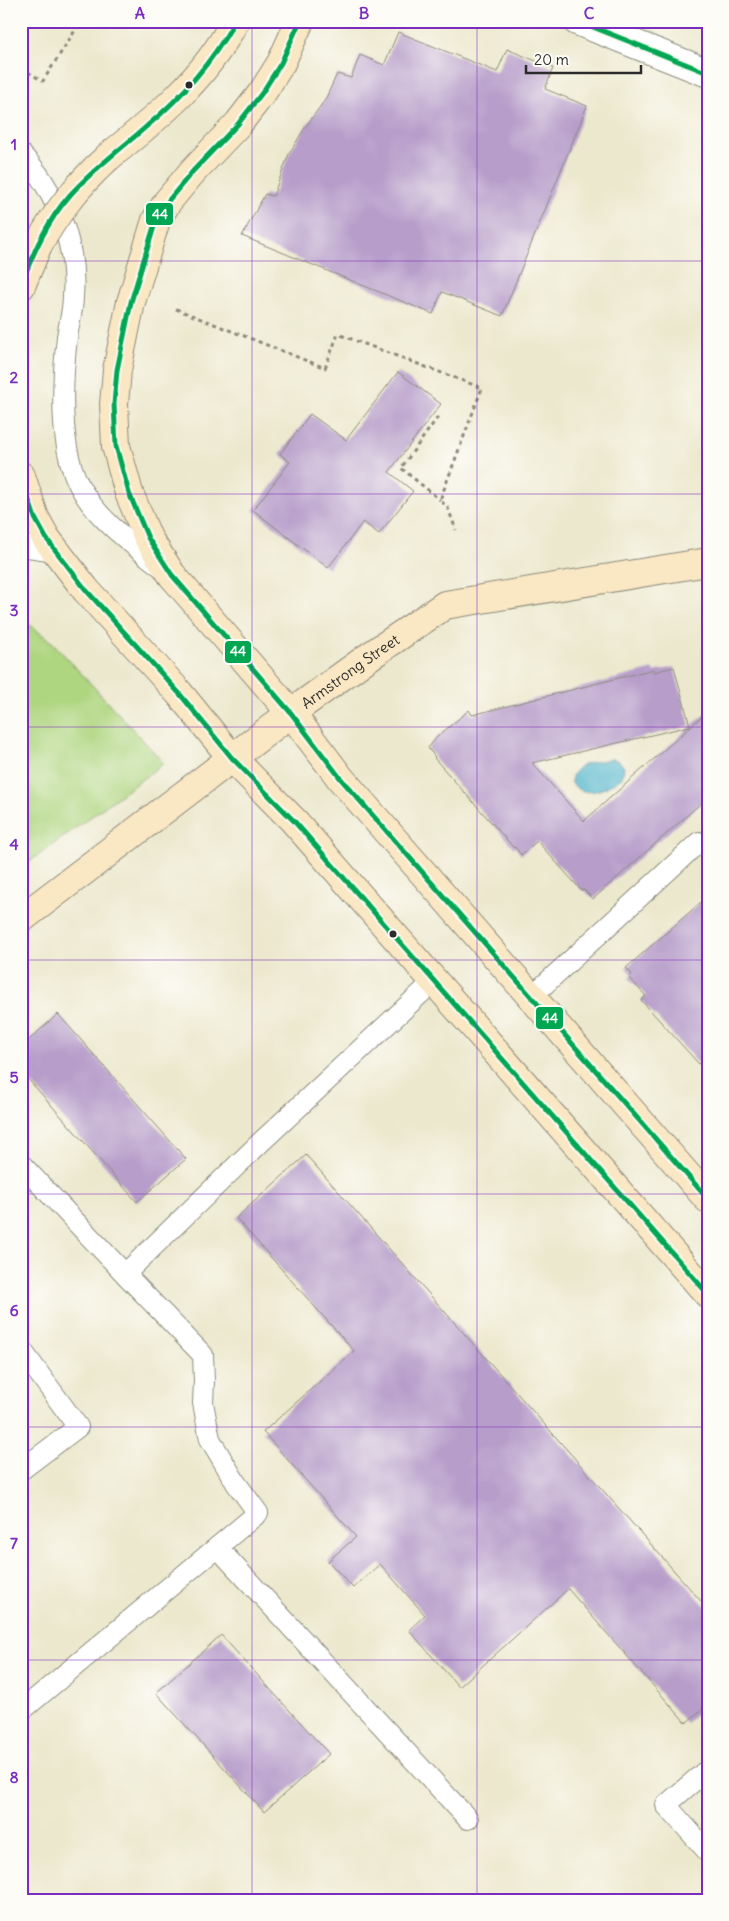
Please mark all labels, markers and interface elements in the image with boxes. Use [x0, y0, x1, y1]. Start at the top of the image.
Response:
text: A [135, 3, 145, 23]
text: B [359, 3, 370, 23]
text: C [584, 3, 595, 23]
scale bar [526, 42, 642, 74]
text: 20 m [534, 50, 569, 69]
unlabelled marker [184, 80, 194, 90]
text: 1 [11, 134, 17, 154]
line badge: 44 [145, 202, 174, 226]
text: 44 [152, 205, 168, 223]
text: 2 [10, 367, 19, 387]
text: 3 [9, 600, 19, 620]
street label: Armstrong Street [297, 630, 403, 712]
line badge: 44 [224, 640, 252, 664]
text: 44 [230, 642, 246, 660]
text: 4 [9, 834, 19, 854]
unlabelled marker [388, 929, 398, 939]
line badge: 44 [535, 1006, 564, 1030]
text: 44 [542, 1009, 558, 1027]
text: 5 [9, 1067, 19, 1087]
text: 6 [9, 1300, 19, 1320]
text: 7 [10, 1533, 18, 1553]
text: 8 [9, 1767, 19, 1787]

